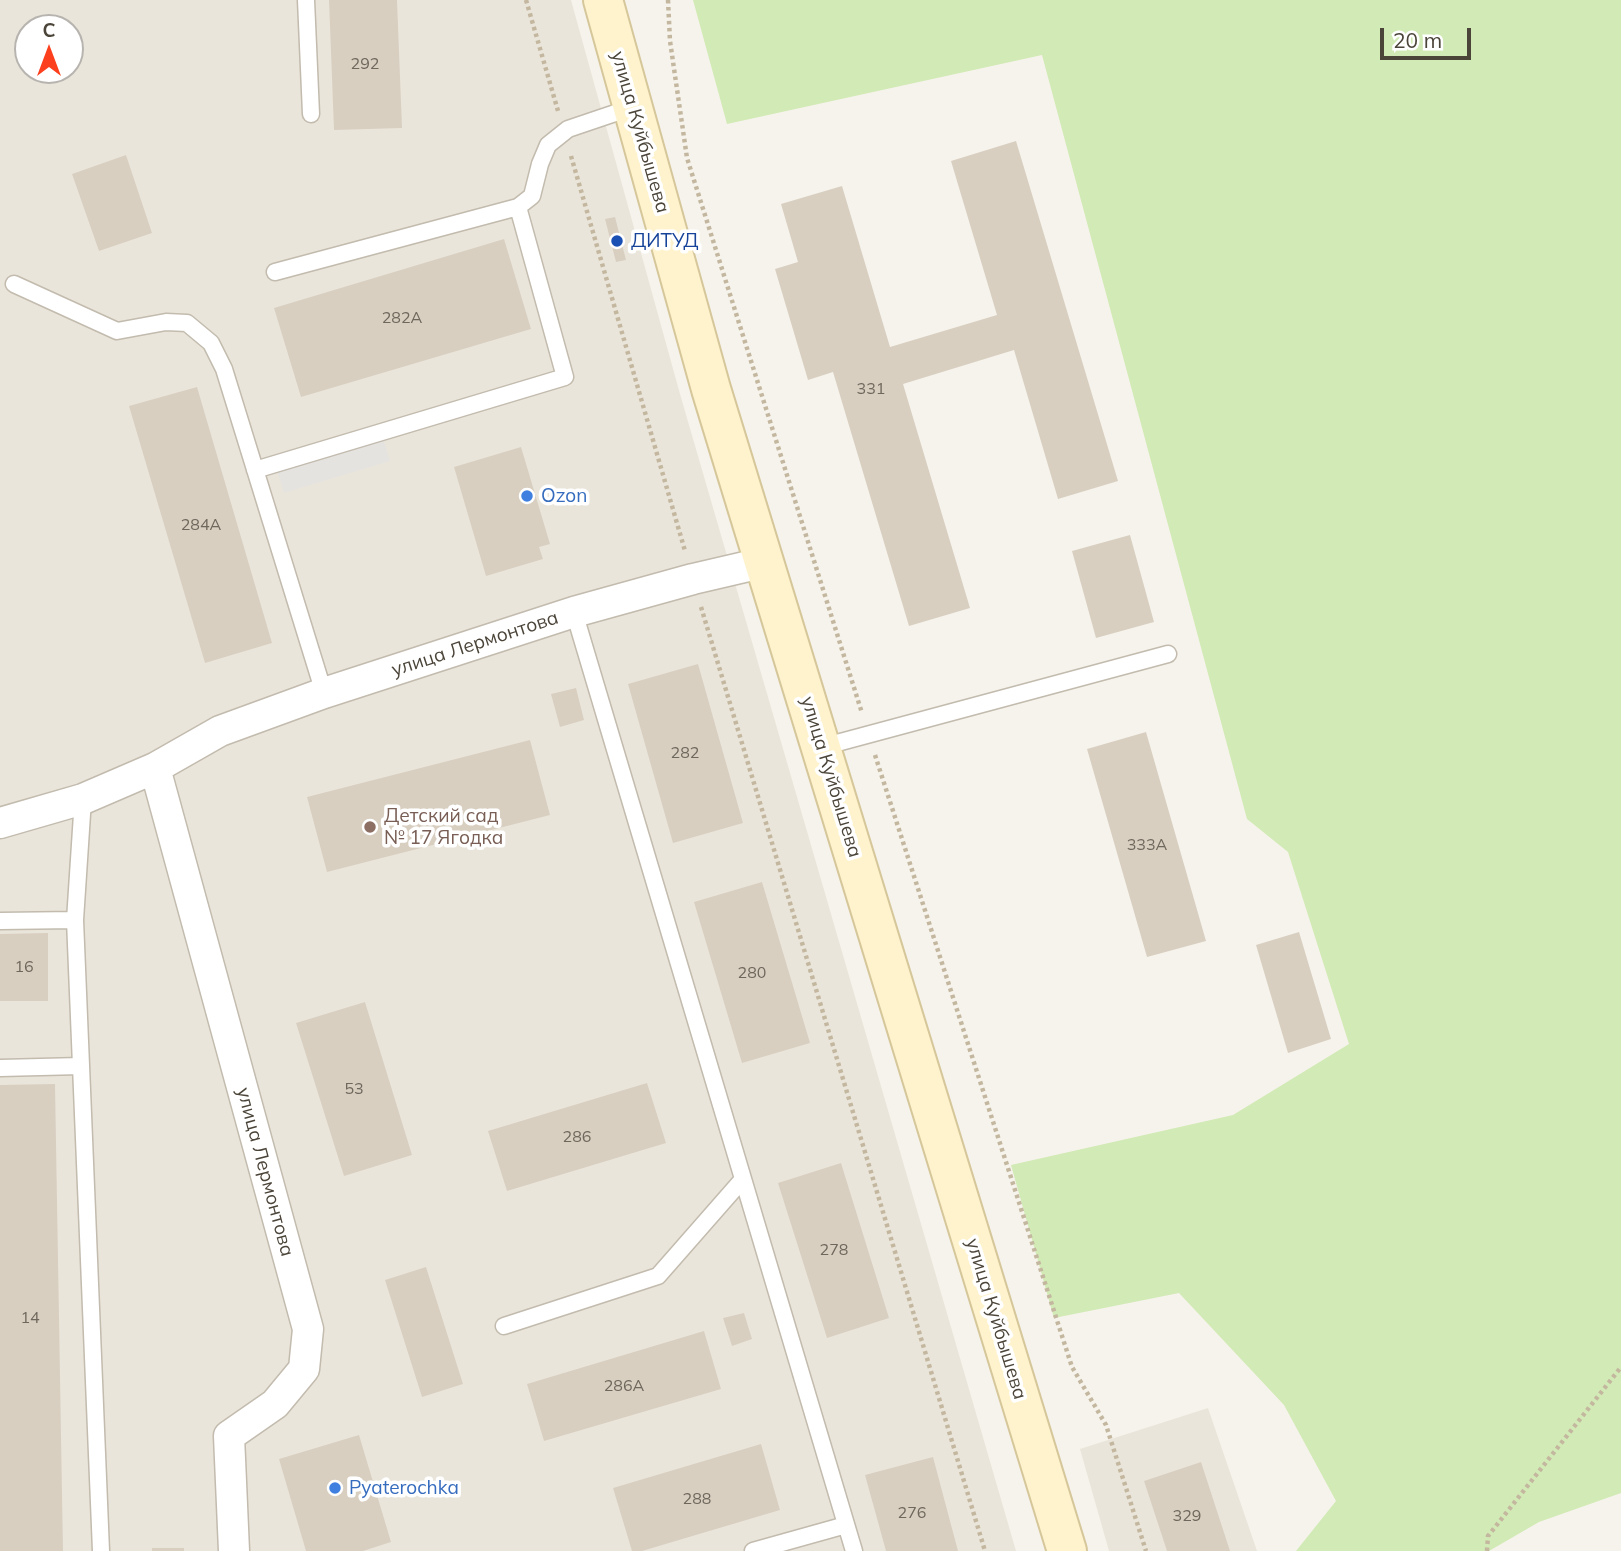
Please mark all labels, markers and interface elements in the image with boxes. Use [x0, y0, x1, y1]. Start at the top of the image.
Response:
north arrow [14, 14, 84, 84]
scale bar [1383, 14, 1474, 58]
text: С [42, 18, 56, 42]
text: 20 m [1393, 27, 1442, 53]
street label: улица Куйбышева [606, 48, 674, 216]
house number: 292 [351, 54, 379, 74]
place label: ДИТУД [631, 230, 699, 252]
marker: ДИТУД [609, 233, 625, 249]
house number: 282А [382, 308, 422, 328]
house number: 331 [857, 379, 885, 399]
place label: Ozon [541, 485, 587, 507]
marker: Ozon [519, 488, 535, 504]
house number: 284А [181, 515, 221, 535]
street label: улица Лермонтова [389, 606, 561, 682]
street label: улица Куйбышева [796, 694, 866, 860]
house number: 282 [671, 743, 699, 763]
place label: Детский сад № 17 Ягодка [384, 805, 503, 849]
marker: Детский сад № 17 Ягодка [362, 819, 378, 835]
house number: 333А [1127, 835, 1167, 855]
house number: 16 [14, 957, 34, 977]
house number: 280 [738, 963, 766, 983]
house number: 53 [344, 1079, 364, 1099]
street label: улица Лермонтова [231, 1085, 299, 1259]
house number: 286 [563, 1127, 591, 1147]
street label: улица Куйбышева [961, 1236, 1031, 1402]
house number: 278 [820, 1240, 848, 1260]
house number: 14 [20, 1308, 40, 1328]
house number: 286А [604, 1376, 644, 1396]
place label: Pyaterochka [349, 1477, 459, 1499]
marker: Pyaterochka [327, 1480, 343, 1496]
house number: 288 [683, 1489, 711, 1509]
house number: 276 [898, 1503, 926, 1523]
house number: 329 [1173, 1506, 1201, 1526]

